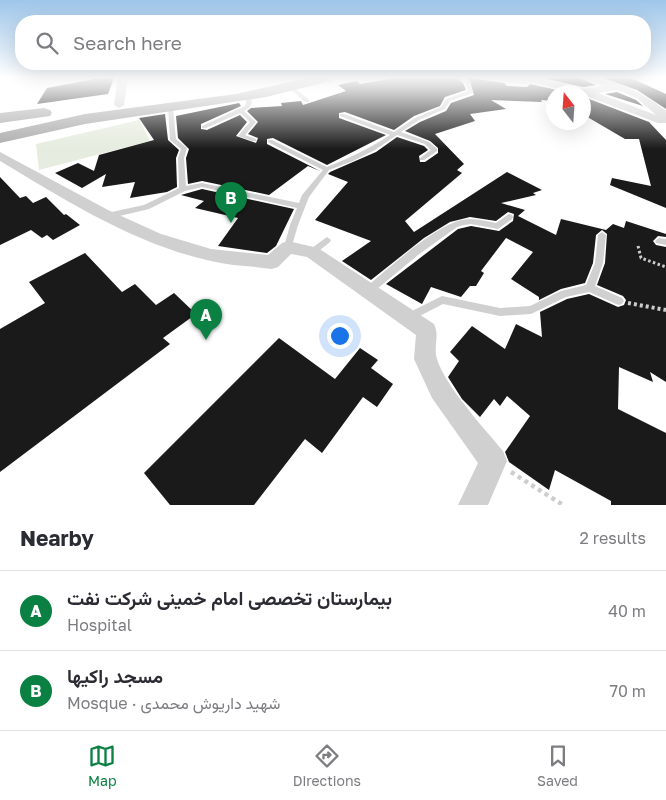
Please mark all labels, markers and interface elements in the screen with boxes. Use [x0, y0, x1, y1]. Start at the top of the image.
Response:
search box [15, 15, 651, 70]
icon: search [33, 29, 61, 57]
text: Search here [73, 31, 182, 54]
north arrow [546, 85, 591, 130]
pin: B [215, 182, 247, 223]
pin: A [190, 299, 222, 340]
your location [327, 323, 353, 349]
text: Nearby [20, 525, 94, 551]
text: 2 results [580, 528, 646, 548]
text: بیمارستان تخصصی امام خمینی شرکت نفت [67, 586, 392, 609]
text: A [30, 601, 42, 621]
text: 40 m [608, 601, 646, 621]
text: Hospital [67, 615, 132, 635]
text: مسجد راکیها [67, 664, 163, 687]
text: B [30, 681, 42, 701]
text: 70 m [609, 681, 646, 701]
text: Mosque · شهید داریوش محمدی [67, 693, 280, 713]
tab: Map [88, 742, 117, 789]
tab: Directions [293, 742, 361, 789]
tab: Saved [537, 742, 578, 789]

